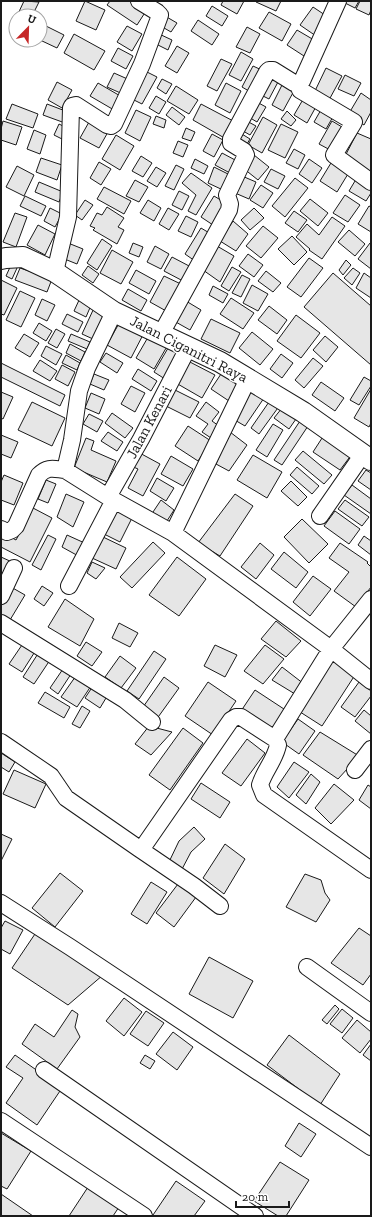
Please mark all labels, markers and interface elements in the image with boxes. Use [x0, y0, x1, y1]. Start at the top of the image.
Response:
north arrow [8, 8, 48, 48]
text: U [26, 12, 38, 27]
street label: Jalan Ciganitri Raya [127, 312, 251, 386]
street label: Jalan Kenari [122, 383, 176, 461]
scale bar [236, 1183, 289, 1209]
text: 20 m [242, 1190, 269, 1204]

